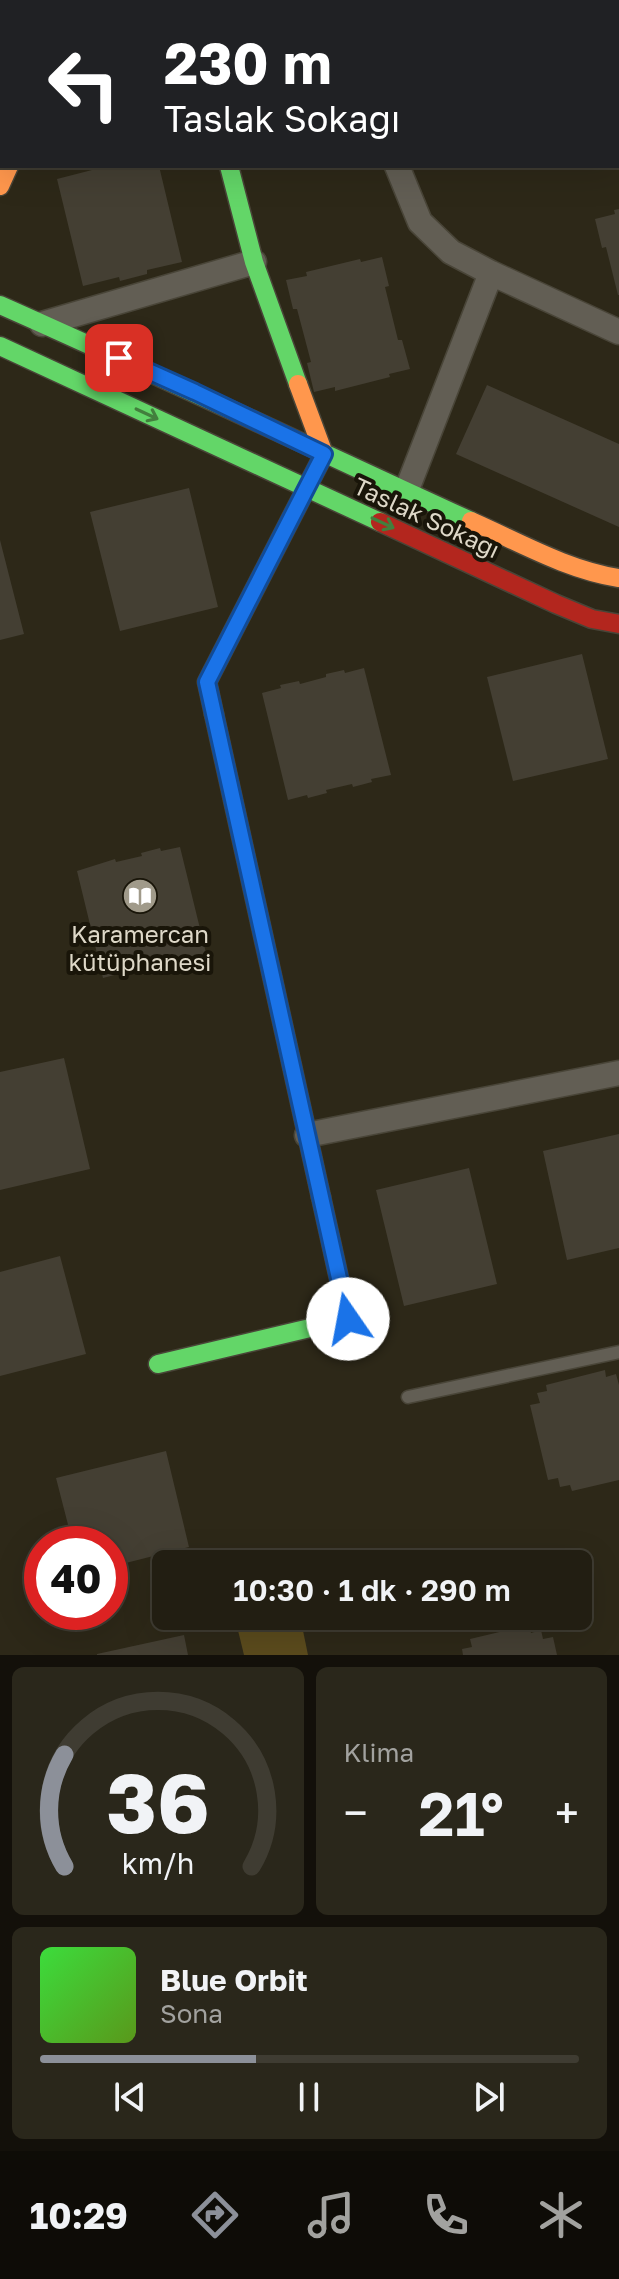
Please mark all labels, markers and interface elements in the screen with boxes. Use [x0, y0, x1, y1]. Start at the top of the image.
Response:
text: 230 m [164, 29, 332, 96]
icon: left [32, 32, 136, 136]
text: Taslak Sokağı [164, 97, 400, 140]
pin [85, 324, 153, 392]
icon: arrive [97, 336, 141, 380]
one-way arrow [135, 407, 159, 422]
street label: Taslak Sokağı [349, 471, 505, 563]
one-way arrow [371, 516, 395, 531]
library icon: Karamercan kütüphanesi [121, 877, 159, 915]
place label: Karamercan kütüphanesi [68, 919, 212, 976]
position arrow [306, 1277, 390, 1361]
speed limit sign: 40 [24, 1526, 128, 1630]
text: 10:30 · 1 dk · 290 m [233, 1572, 511, 1608]
text: Klima [344, 1737, 414, 1768]
text: 36 [106, 1751, 210, 1851]
text: 21° [419, 1777, 504, 1849]
text: − [344, 1786, 368, 1839]
text: + [555, 1786, 579, 1839]
text: km/h [121, 1846, 194, 1880]
text: Blue Orbit [160, 1962, 308, 1998]
text: Sona [160, 1998, 223, 2029]
icon: previous [108, 2075, 152, 2119]
icon: pause [287, 2075, 331, 2119]
icon: next [467, 2075, 511, 2119]
icon: directions [187, 2187, 243, 2243]
icon: music [303, 2187, 359, 2243]
icon: phone [418, 2187, 474, 2243]
icon: climate [533, 2187, 589, 2243]
text: 10:29 [30, 2194, 128, 2237]

